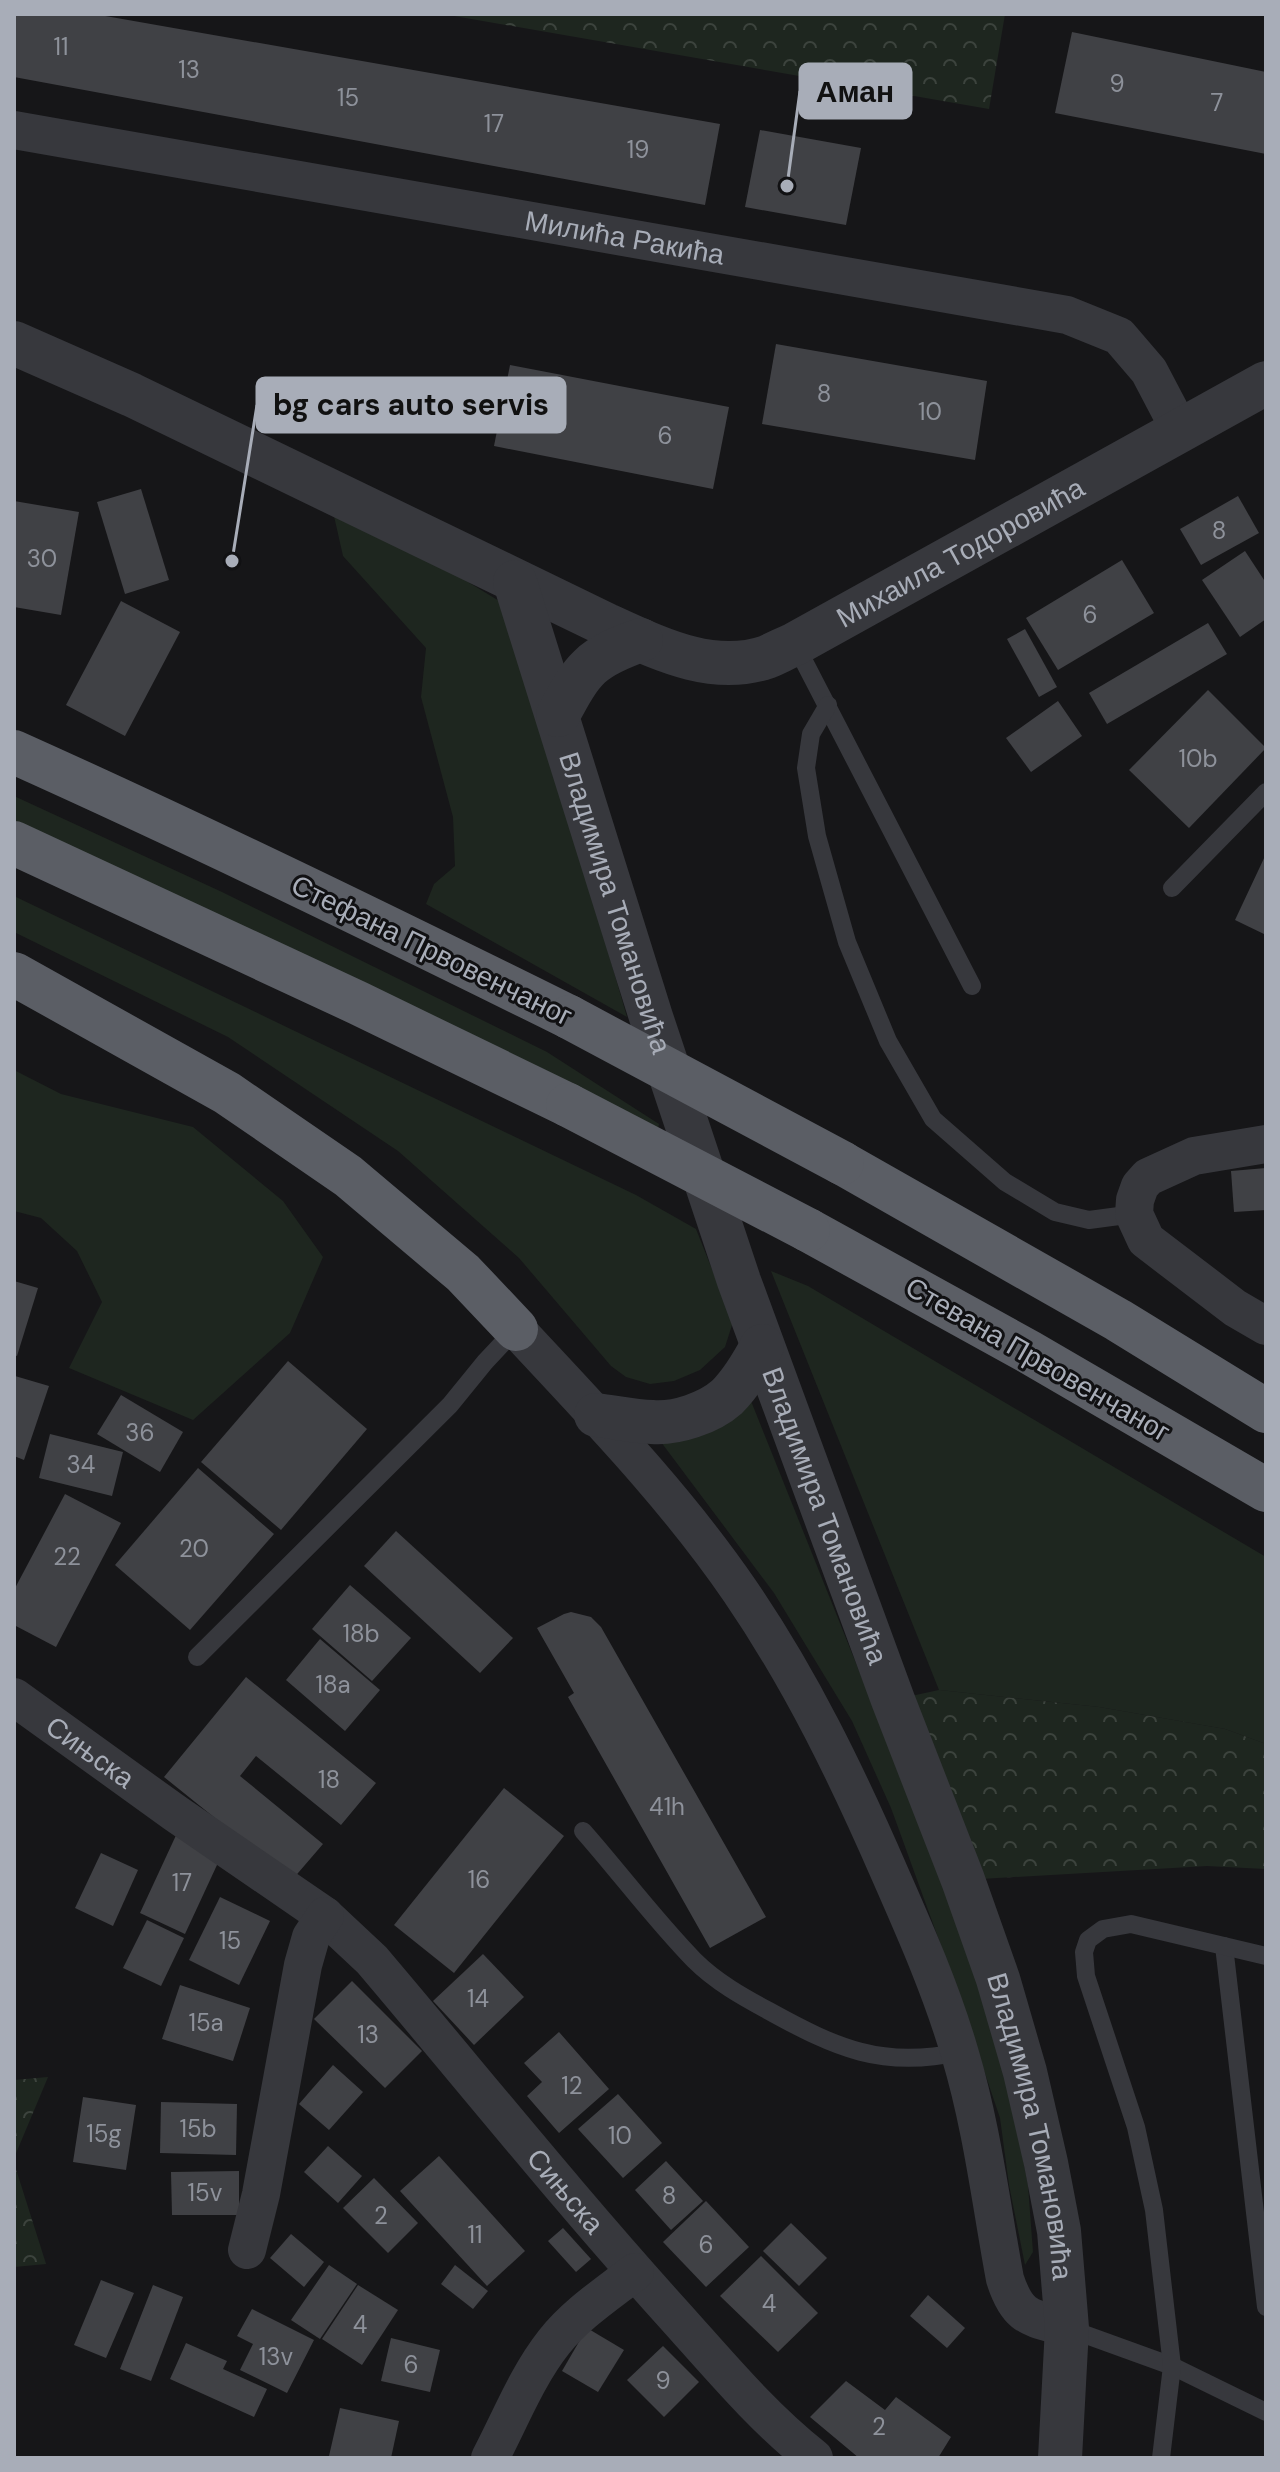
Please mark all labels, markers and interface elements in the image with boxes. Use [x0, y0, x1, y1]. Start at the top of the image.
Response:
house number: 11 [54, 31, 68, 62]
house number: 13 [178, 54, 200, 85]
callout: Аман [800, 64, 911, 118]
house number: 9 [1109, 68, 1125, 99]
text: Аман [816, 72, 894, 111]
house number: 15 [337, 82, 359, 113]
house number: 7 [1211, 87, 1223, 118]
house number: 17 [484, 108, 504, 139]
house number: 19 [627, 134, 649, 165]
street label: Милића Ракића [522, 202, 728, 274]
callout: bg cars auto servis [257, 378, 565, 432]
house number: 8 [817, 378, 831, 409]
text: bg cars auto servis [273, 385, 549, 424]
house number: 10 [918, 396, 942, 427]
house number: 6 [657, 420, 673, 451]
street label: Михаила Тодоровића [830, 469, 1091, 636]
house number: 8 [1212, 515, 1226, 546]
house number: 30 [27, 543, 57, 574]
house number: 6 [1082, 599, 1098, 630]
house number: 10b [1179, 743, 1217, 774]
street label: Владимира Томановића [550, 747, 680, 1059]
street label: Стефана Првовенчаног [285, 866, 578, 1035]
street label: Стевана Првовенчаног [899, 1268, 1177, 1450]
street label: Владимира Томановића [753, 1362, 896, 1670]
house number: 36 [125, 1417, 155, 1448]
house number: 34 [67, 1449, 95, 1480]
house number: 20 [179, 1533, 209, 1564]
house number: 22 [53, 1541, 81, 1572]
house number: 18b [342, 1618, 380, 1649]
house number: 18a [315, 1669, 351, 1700]
street label: Сињска [38, 1708, 142, 1797]
house number: 18 [318, 1764, 340, 1795]
house number: 41h [649, 1791, 685, 1822]
house number: 16 [468, 1864, 490, 1895]
house number: 17 [172, 1867, 192, 1898]
house number: 15 [219, 1925, 241, 1956]
street label: Владимира Томановића [978, 1969, 1081, 2282]
house number: 14 [467, 1983, 489, 2014]
house number: 15a [188, 2007, 224, 2038]
house number: 13 [357, 2019, 379, 2050]
house number: 12 [561, 2070, 583, 2101]
house number: 15b [179, 2113, 217, 2144]
house number: 15g [86, 2118, 122, 2149]
house number: 10 [608, 2120, 632, 2151]
street label: Сињска [518, 2141, 612, 2242]
house number: 15v [188, 2177, 223, 2208]
house number: 8 [662, 2180, 676, 2211]
house number: 2 [374, 2200, 388, 2231]
house number: 11 [468, 2219, 482, 2250]
house number: 6 [698, 2229, 714, 2260]
house number: 4 [762, 2288, 776, 2319]
house number: 4 [353, 2309, 367, 2340]
house number: 13v [259, 2341, 294, 2372]
house number: 6 [403, 2349, 419, 2380]
house number: 9 [655, 2365, 671, 2396]
house number: 2 [872, 2411, 886, 2442]

